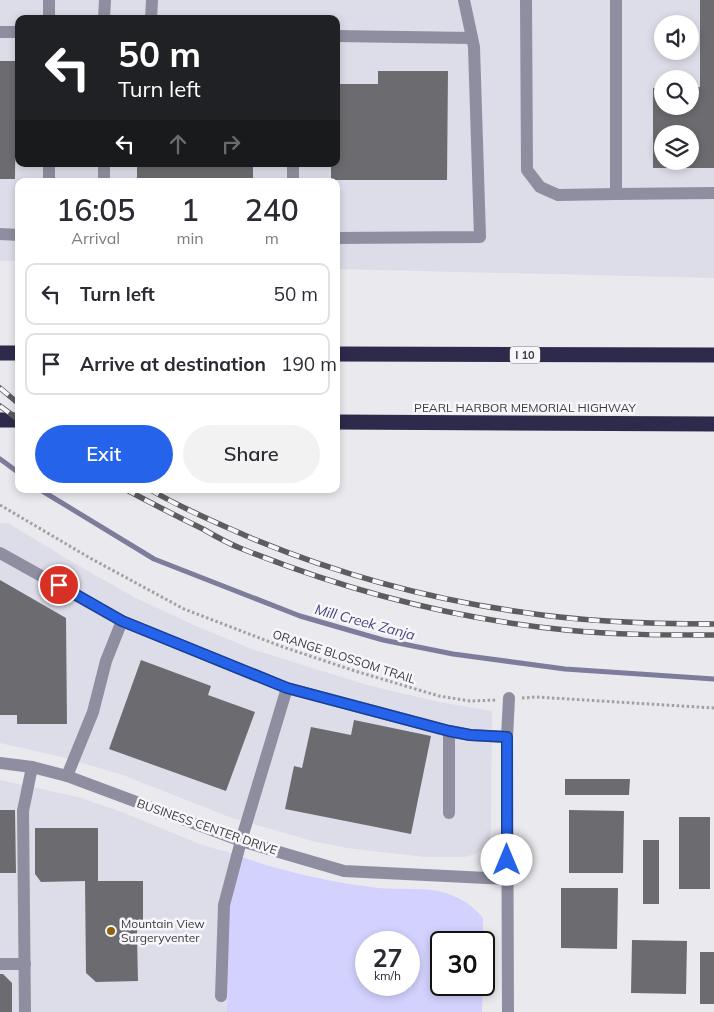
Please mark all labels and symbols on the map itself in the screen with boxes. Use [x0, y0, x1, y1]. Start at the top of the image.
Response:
road number: I 10 [510, 346, 540, 364]
street label: PEARL HARBOR MEMORIAL HIGHWAY [414, 400, 637, 415]
pin [38, 564, 80, 606]
water label: Mill Creek Zanja [313, 600, 417, 644]
street label: ORANGE BLOSSOM TRAIL [271, 626, 418, 687]
street label: BUSINESS CENTER DRIVE [135, 795, 279, 858]
position arrow [480, 833, 532, 885]
place label: Mountain View Surgeryventer [121, 916, 205, 945]
marker: Mountain View Surgeryventer [105, 925, 117, 937]
speed limit sign: 30 [430, 931, 495, 996]

